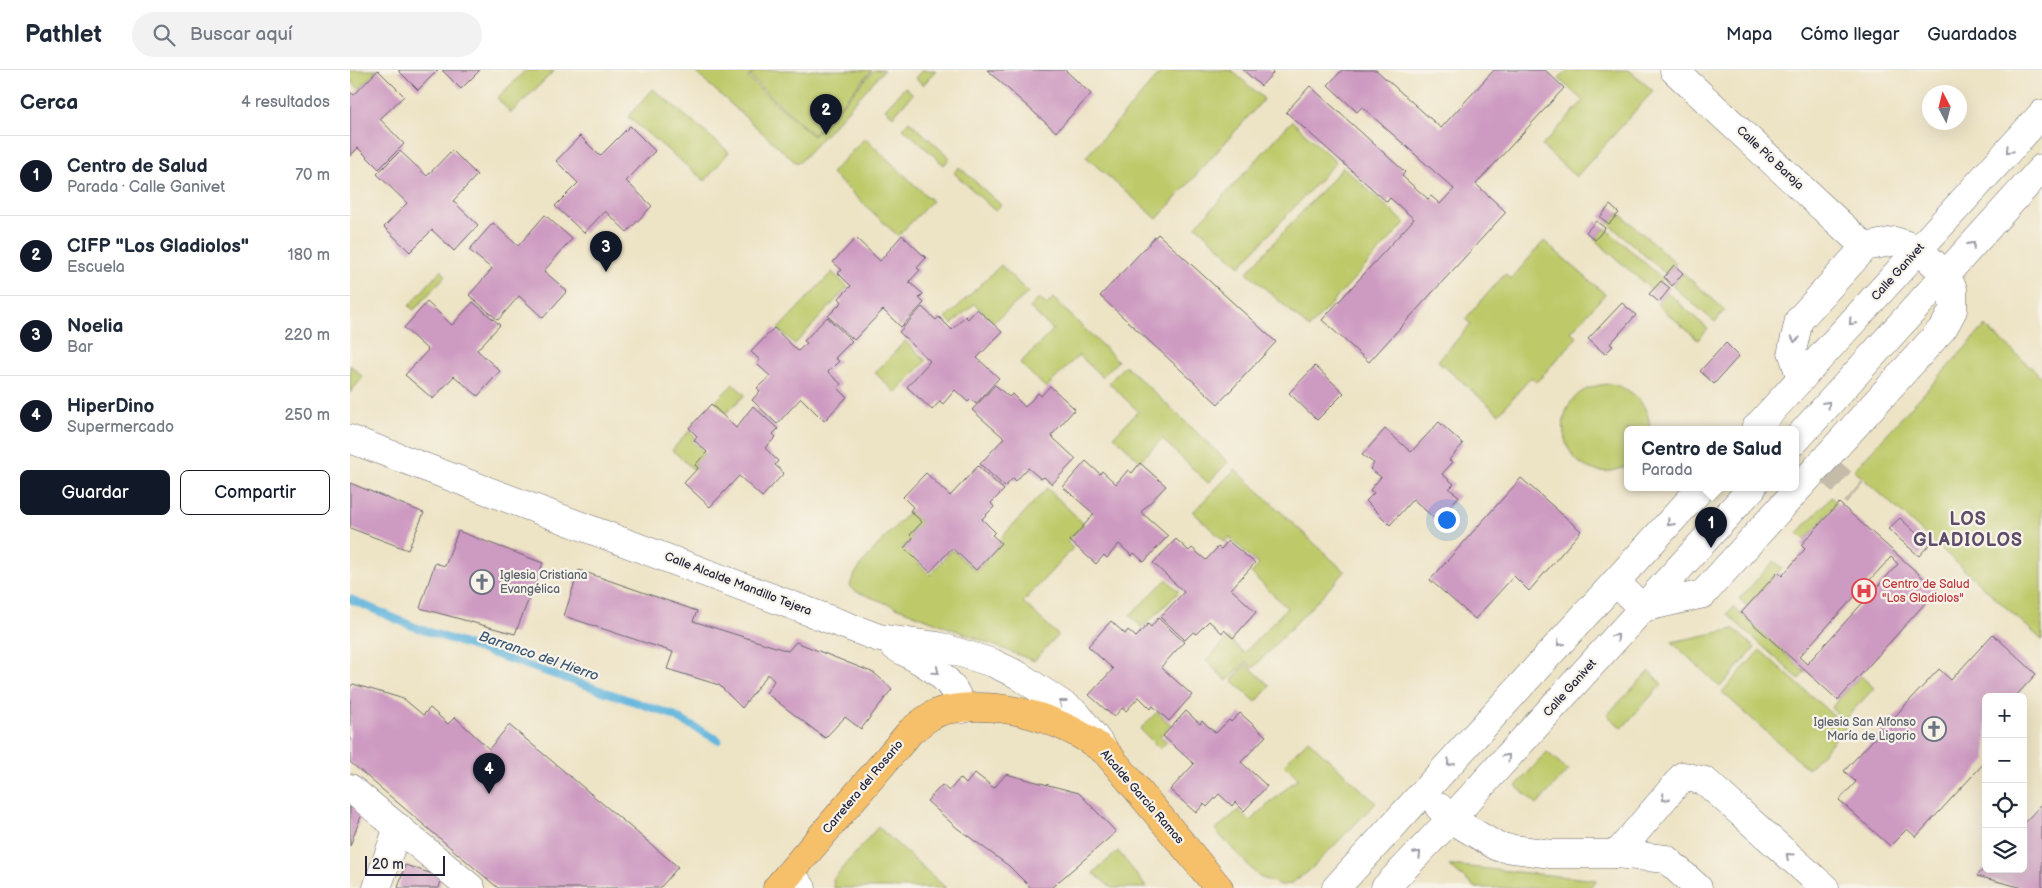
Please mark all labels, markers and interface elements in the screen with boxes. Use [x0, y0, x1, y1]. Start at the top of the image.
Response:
search box [132, 12, 482, 57]
text: Pathlet [25, 20, 102, 49]
icon: search [150, 21, 178, 49]
text: Buscar aquí [190, 23, 292, 46]
text: Mapa [1726, 24, 1772, 45]
text: Cómo llegar [1800, 24, 1899, 45]
text: Guardados [1927, 24, 2017, 45]
north arrow [1922, 85, 1967, 130]
text: Cerca [20, 90, 78, 115]
text: 4 resultados [241, 93, 330, 112]
pin: 2 [810, 94, 842, 135]
street label: Calle Pío Baroja [1733, 123, 1807, 193]
one-way arrow [2006, 145, 2015, 154]
text: Centro de Salud [67, 155, 208, 178]
text: 1 [33, 166, 39, 185]
text: 70 m [295, 166, 330, 185]
text: Parada · Calle Ganivet [67, 178, 225, 197]
pin: 3 [590, 231, 622, 272]
text: CIFP "Los Gladiolos" [67, 235, 249, 258]
street label: Calle Ganivet [1868, 240, 1928, 304]
one-way arrow [1966, 242, 1975, 251]
text: 2 [31, 246, 41, 265]
text: 180 m [288, 246, 330, 265]
text: Escuela [67, 258, 125, 277]
text: Noelia [67, 315, 123, 338]
one-way arrow [1849, 317, 1858, 326]
text: 3 [31, 326, 41, 345]
text: 220 m [284, 326, 330, 345]
one-way arrow [1790, 335, 1800, 344]
text: Bar [67, 338, 93, 357]
text: HiperDino [67, 395, 154, 418]
one-way arrow [1822, 401, 1831, 410]
text: 4 [31, 406, 41, 425]
text: 250 m [284, 406, 330, 425]
text: Supermercado [67, 418, 174, 437]
popup [1624, 426, 1799, 491]
text: Centro de Salud [1641, 438, 1782, 461]
text: Parada [1641, 461, 1692, 480]
button: Guardar [20, 470, 170, 515]
button: Compartir [180, 470, 330, 515]
your location [1434, 507, 1460, 533]
pin: 1 [1695, 507, 1727, 548]
district label: LOS GLADIOLOS [1913, 509, 2023, 551]
one-way arrow [1666, 517, 1675, 526]
street label: Calle Alcalde Mandillo Tejera [662, 549, 814, 619]
place label: Iglesia Cristiana Evangélica [500, 568, 588, 597]
church icon: Iglesia Cristiana Evangélica [469, 569, 495, 595]
place label: Centro de Salud "Los Gladiolos" [1882, 577, 1970, 606]
hospital icon: Centro de Salud "Los Gladiolos" [1851, 578, 1877, 604]
water label: Barranco del Hierro [477, 628, 601, 684]
one-way arrow [1611, 633, 1620, 642]
one-way arrow [1557, 637, 1566, 646]
street label: Calle Ganivet [1540, 656, 1600, 720]
one-way arrow [931, 665, 940, 674]
map controls [1982, 693, 2027, 873]
button: + [1982, 693, 2027, 738]
one-way arrow [1058, 700, 1068, 709]
place label: Iglesia San Alfonso María de Ligorio [1813, 715, 1916, 744]
church icon: Iglesia San Alfonso María de Ligorio [1921, 716, 1947, 742]
street label: Carretera del Rosario [820, 737, 907, 837]
button: − [1982, 738, 2027, 783]
street label: Alcalde Garcia Ramos [1097, 747, 1187, 847]
pin: 4 [473, 753, 505, 794]
one-way arrow [1501, 754, 1510, 763]
one-way arrow [1447, 757, 1456, 766]
button: locate [1982, 783, 2027, 828]
one-way arrow [1662, 792, 1671, 801]
button: layers [1982, 828, 2027, 873]
one-way arrow [1412, 850, 1421, 859]
one-way arrow [1785, 852, 1794, 861]
scale bar [365, 853, 445, 876]
text: 20 m [372, 856, 404, 873]

